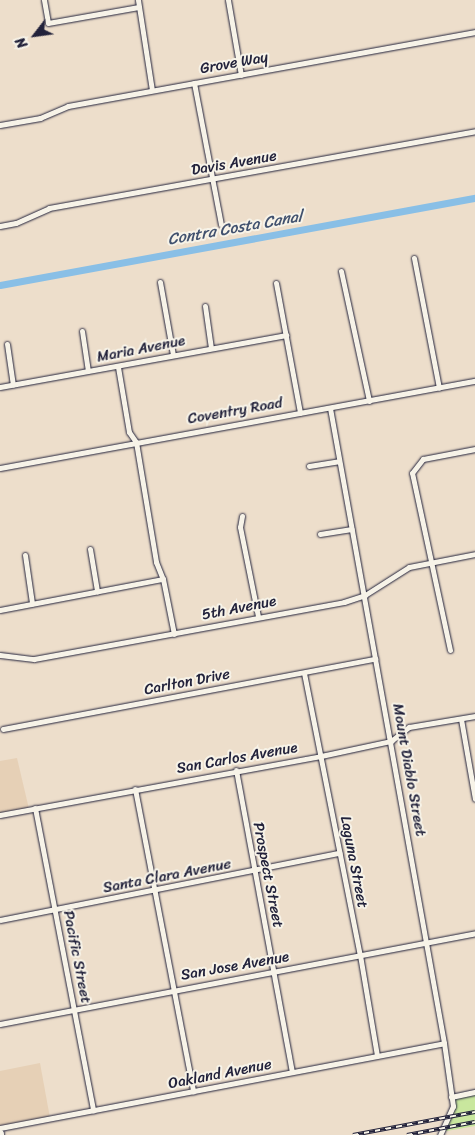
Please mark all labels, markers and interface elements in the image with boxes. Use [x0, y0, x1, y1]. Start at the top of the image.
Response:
north arrow [10, 10, 60, 60]
text: N [8, 32, 35, 53]
street label: Grove Way [199, 48, 269, 78]
street label: Davis Avenue [190, 147, 278, 179]
water label: Contra Costa Canal [166, 207, 304, 249]
street label: Maria Avenue [95, 332, 187, 366]
street label: Coventry Road [186, 394, 284, 428]
street label: 5th Avenue [200, 592, 278, 624]
street label: Carlton Drive [143, 665, 231, 699]
street label: Mount Diablo Street [388, 702, 430, 838]
street label: San Carlos Avenue [175, 739, 299, 777]
street label: Laguna Street [336, 815, 372, 909]
street label: Prospect Street [249, 821, 287, 929]
street label: Santa Clara Avenue [102, 855, 232, 897]
street label: Pacific Street [59, 909, 95, 1005]
street label: San Jose Avenue [179, 948, 291, 984]
street label: Oakland Avenue [167, 1055, 273, 1093]

